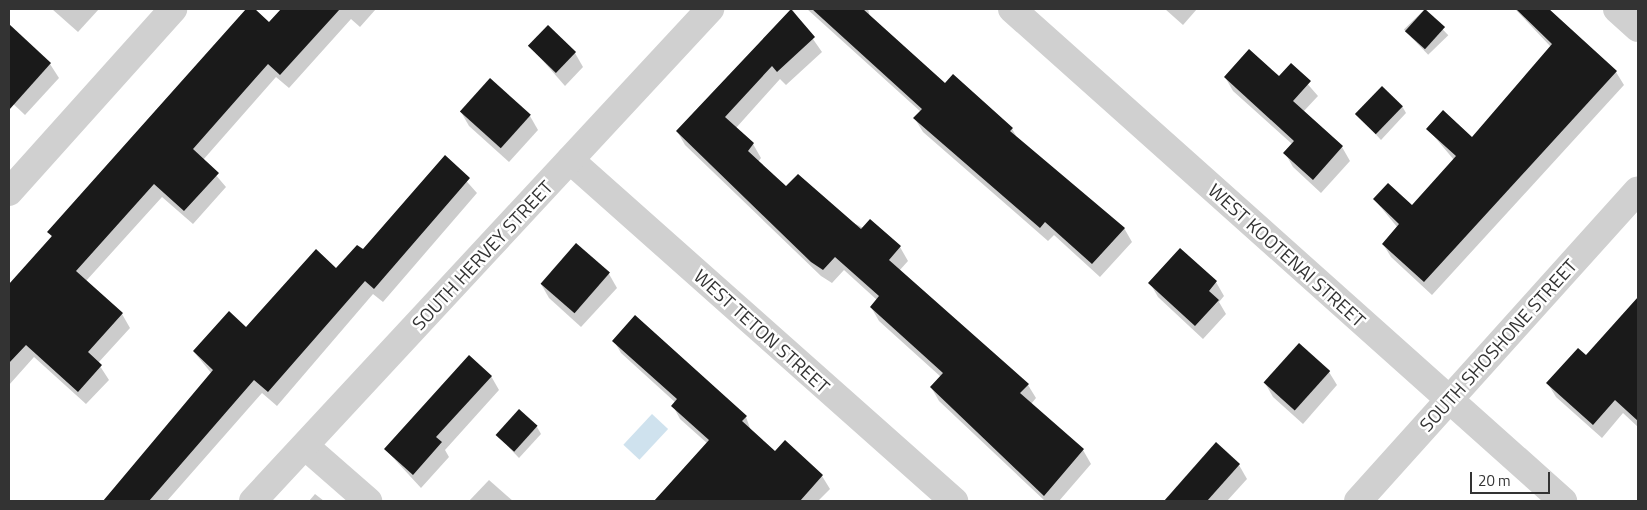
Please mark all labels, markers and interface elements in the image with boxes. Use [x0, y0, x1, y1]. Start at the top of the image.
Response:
street label: SOUTH HERVEY STREET [407, 176, 557, 334]
street label: WEST KOOTENAI STREET [1204, 178, 1370, 332]
street label: SOUTH SHOSHONE STREET [1415, 254, 1581, 436]
street label: WEST TETON STREET [690, 264, 834, 398]
scale bar [1472, 462, 1552, 494]
text: 20 m [1478, 469, 1511, 492]

